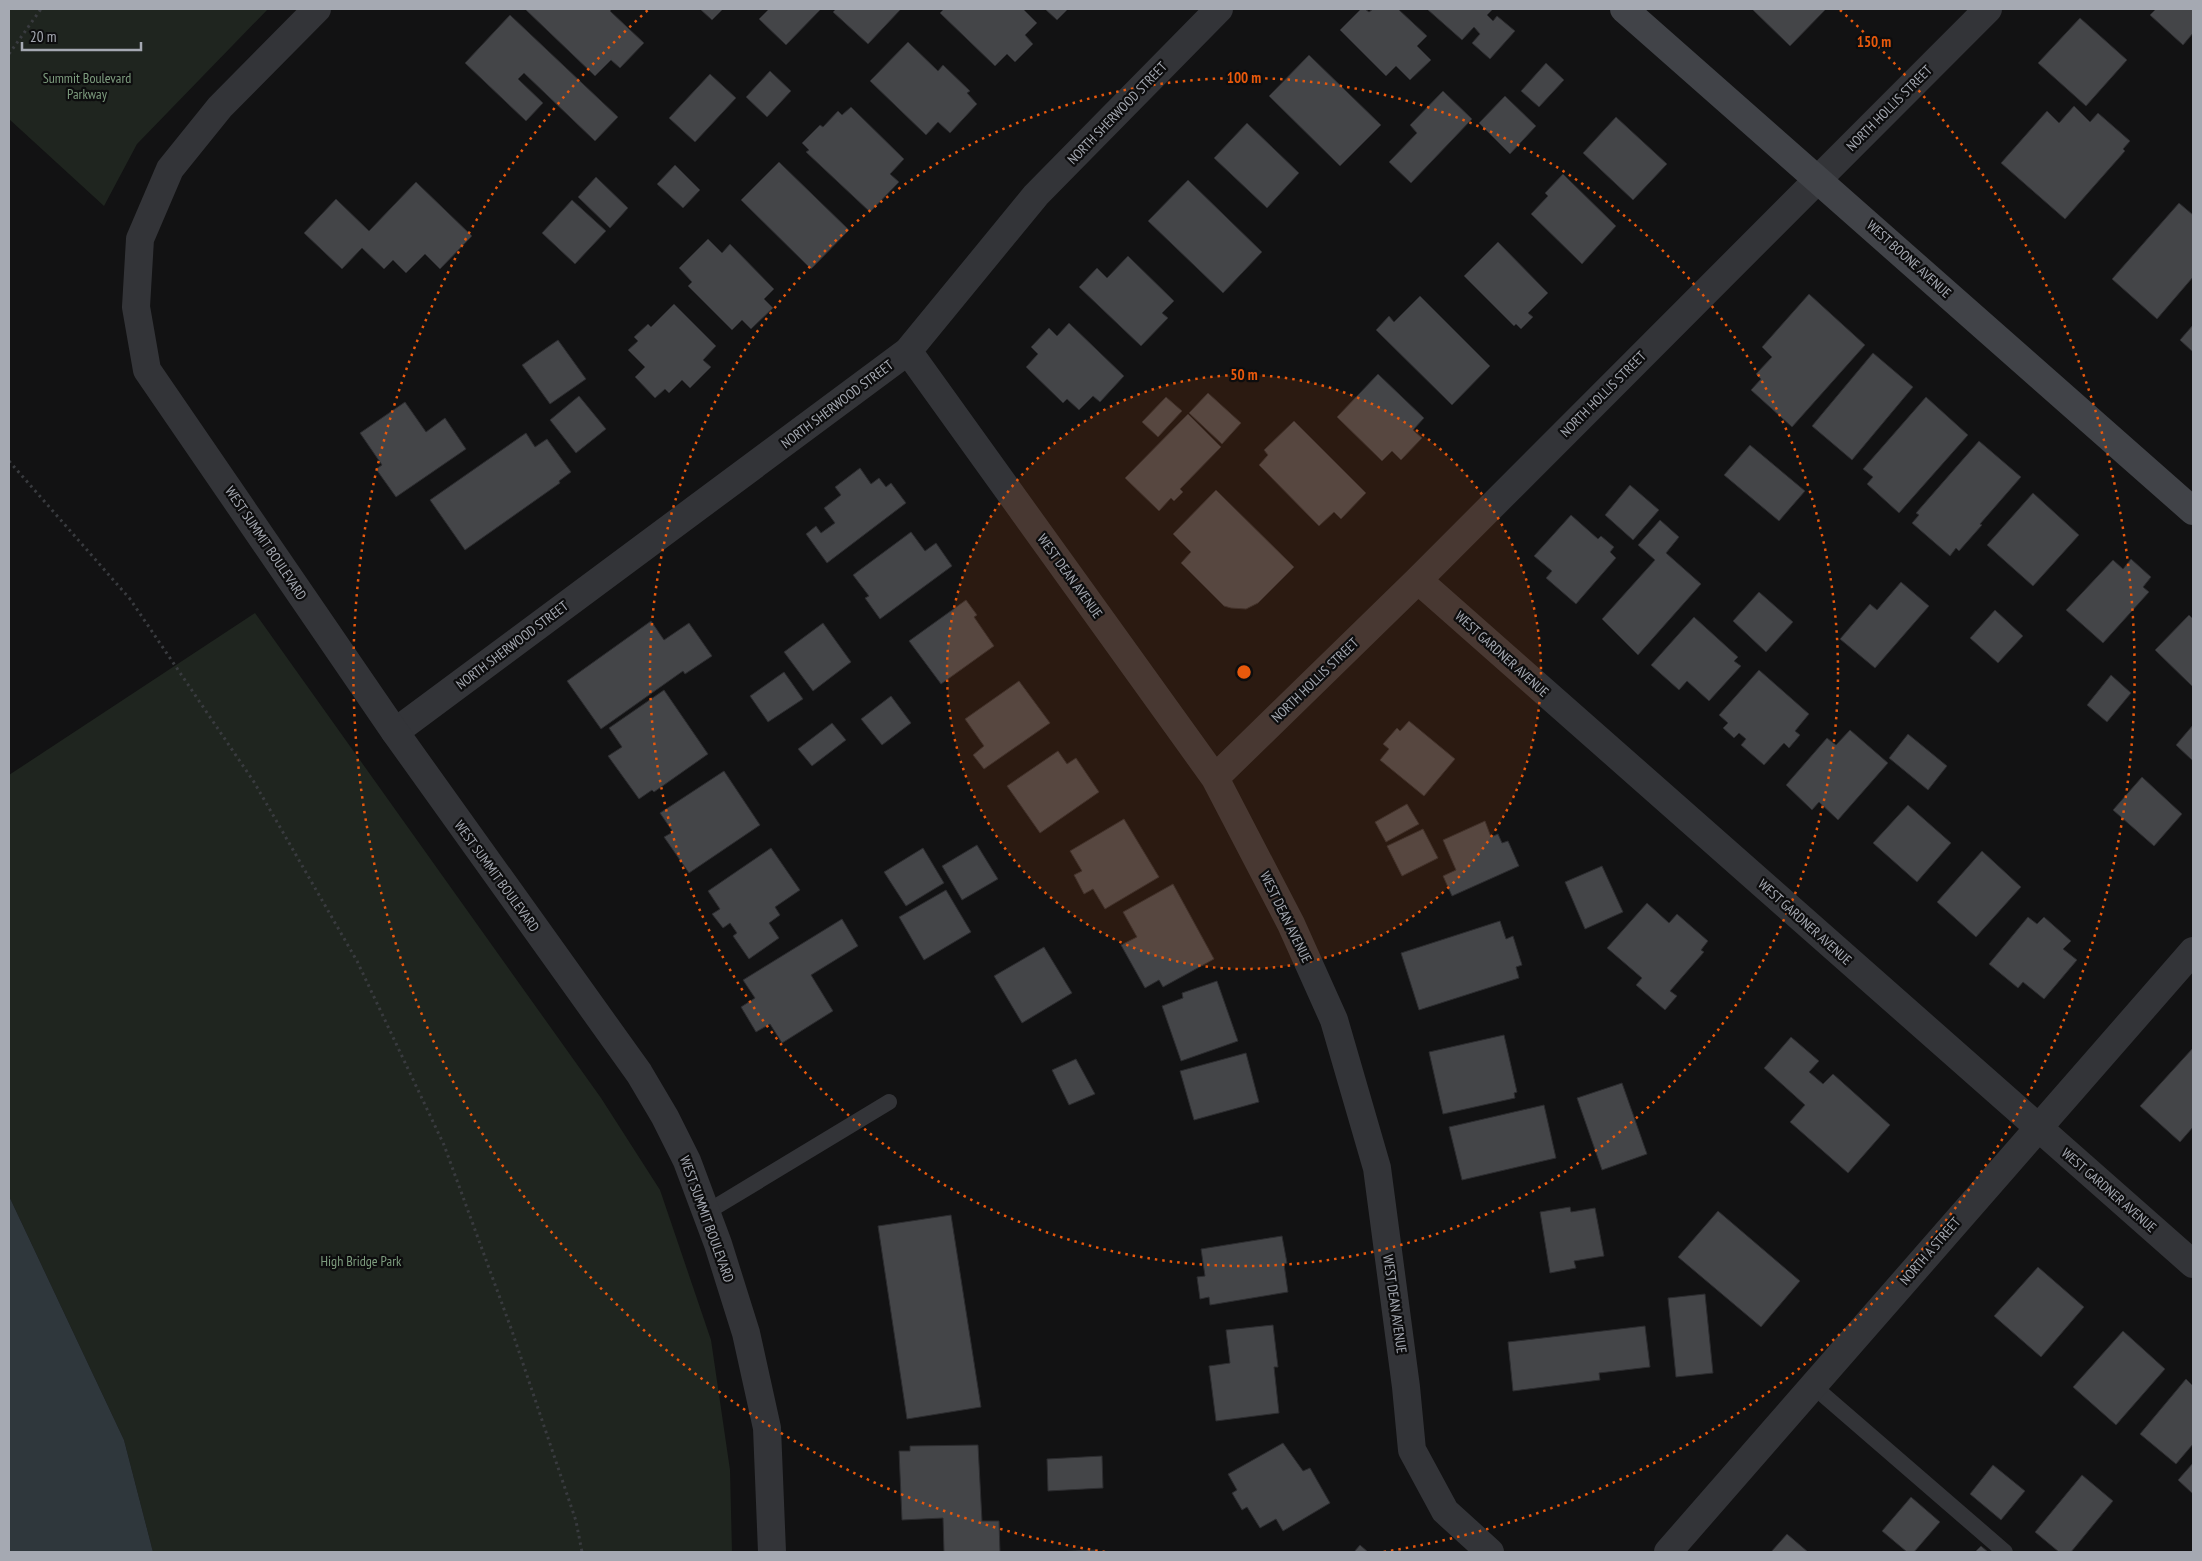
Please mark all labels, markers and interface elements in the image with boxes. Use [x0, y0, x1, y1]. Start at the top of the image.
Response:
scale bar [22, 20, 141, 52]
text: 20 m [30, 27, 56, 46]
text: 150 m [1857, 32, 1891, 51]
street label: NORTH SHERWOOD STREET [1063, 57, 1171, 168]
street label: NORTH HOLLIS STREET [1842, 61, 1936, 155]
text: 100 m [1227, 68, 1261, 87]
park label: Summit Boulevard Parkway [43, 69, 131, 103]
street label: WEST BOONE AVENUE [1863, 216, 1955, 302]
street label: NORTH HOLLIS STREET [1556, 347, 1650, 441]
street label: NORTH SHERWOOD STREET [777, 355, 897, 452]
text: 50 m [1230, 365, 1258, 384]
street label: WEST SUMMIT BOULEVARD [221, 483, 311, 603]
street label: WEST DEAN AVENUE [1033, 530, 1107, 622]
street label: NORTH SHERWOOD STREET [452, 596, 572, 693]
street label: WEST GARDNER AVENUE [1451, 607, 1553, 701]
street label: NORTH HOLLIS STREET [1268, 633, 1363, 726]
centre of rings [1235, 663, 1253, 681]
street label: WEST SUMMIT BOULEVARD [451, 817, 543, 935]
street label: WEST DEAN AVENUE [1256, 868, 1316, 966]
street label: WEST GARDNER AVENUE [1754, 875, 1856, 969]
street label: WEST GARDNER AVENUE [2058, 1144, 2160, 1236]
street label: WEST SUMMIT BOULEVARD [676, 1153, 738, 1285]
street label: NORTH A STREET [1896, 1213, 1965, 1289]
park label: High Bridge Park [321, 1252, 402, 1270]
street label: WEST DEAN AVENUE [1379, 1253, 1411, 1355]

